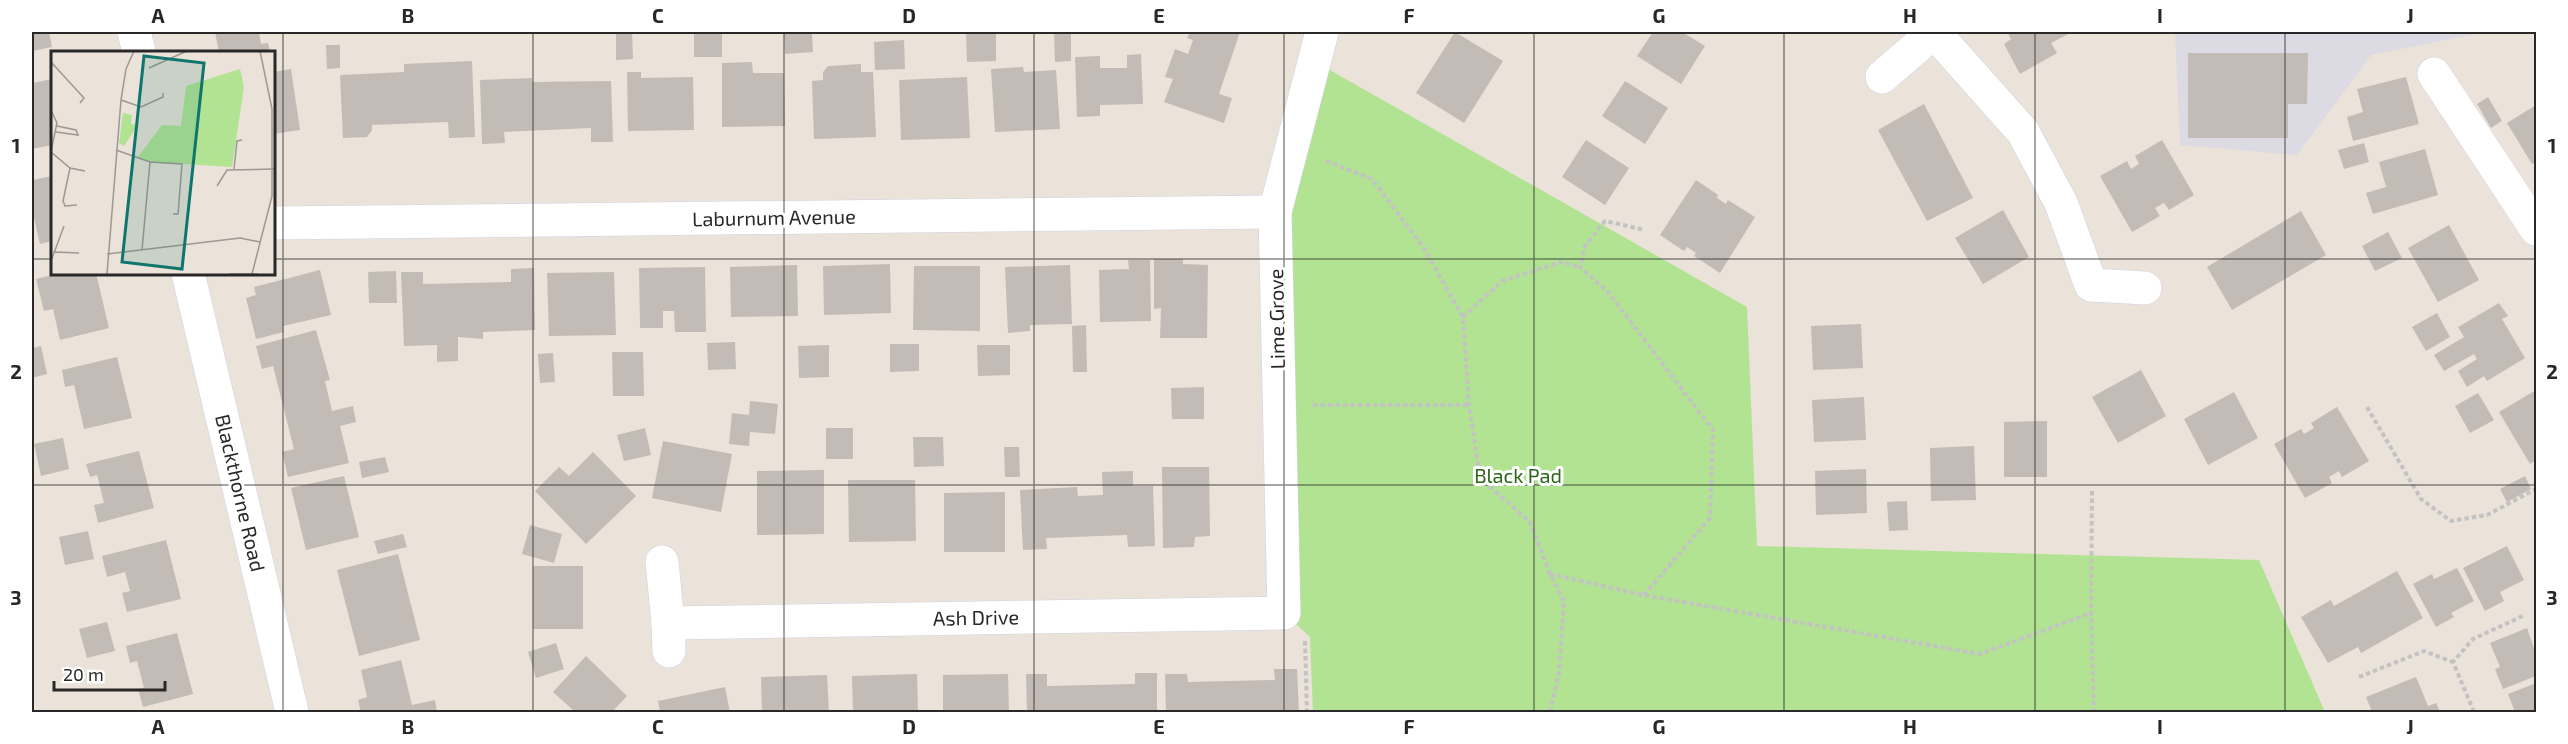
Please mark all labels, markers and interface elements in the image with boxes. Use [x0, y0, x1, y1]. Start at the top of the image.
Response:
text: A [151, 3, 165, 27]
text: B [402, 3, 414, 27]
text: C [652, 3, 664, 27]
text: D [902, 3, 916, 27]
text: E [1153, 3, 1165, 27]
text: F [1403, 3, 1415, 27]
text: G [1653, 3, 1665, 27]
text: H [1903, 3, 1917, 27]
text: I [2157, 3, 2163, 27]
text: J [2406, 3, 2414, 27]
inset map [51, 51, 274, 274]
text: 1 [12, 133, 20, 157]
text: 1 [2548, 133, 2556, 157]
street label: Laburnum Avenue [692, 204, 856, 230]
street label: Lime Grove [1263, 268, 1289, 370]
text: 2 [10, 359, 22, 383]
text: 2 [2546, 359, 2558, 383]
street label: Blackthorne Road [211, 412, 271, 574]
park label: Black Pad [1474, 463, 1562, 487]
text: 3 [10, 585, 22, 609]
text: 3 [2546, 585, 2558, 609]
street label: Ash Drive [933, 604, 1019, 630]
scale bar [54, 654, 165, 692]
text: 20 m [63, 663, 104, 685]
text: A [151, 714, 165, 738]
text: B [402, 714, 414, 738]
text: C [652, 714, 664, 738]
text: D [902, 714, 916, 738]
text: E [1153, 714, 1165, 738]
text: F [1403, 714, 1415, 738]
text: G [1653, 714, 1665, 738]
text: H [1903, 714, 1917, 738]
text: I [2157, 714, 2163, 738]
text: J [2406, 714, 2414, 738]

